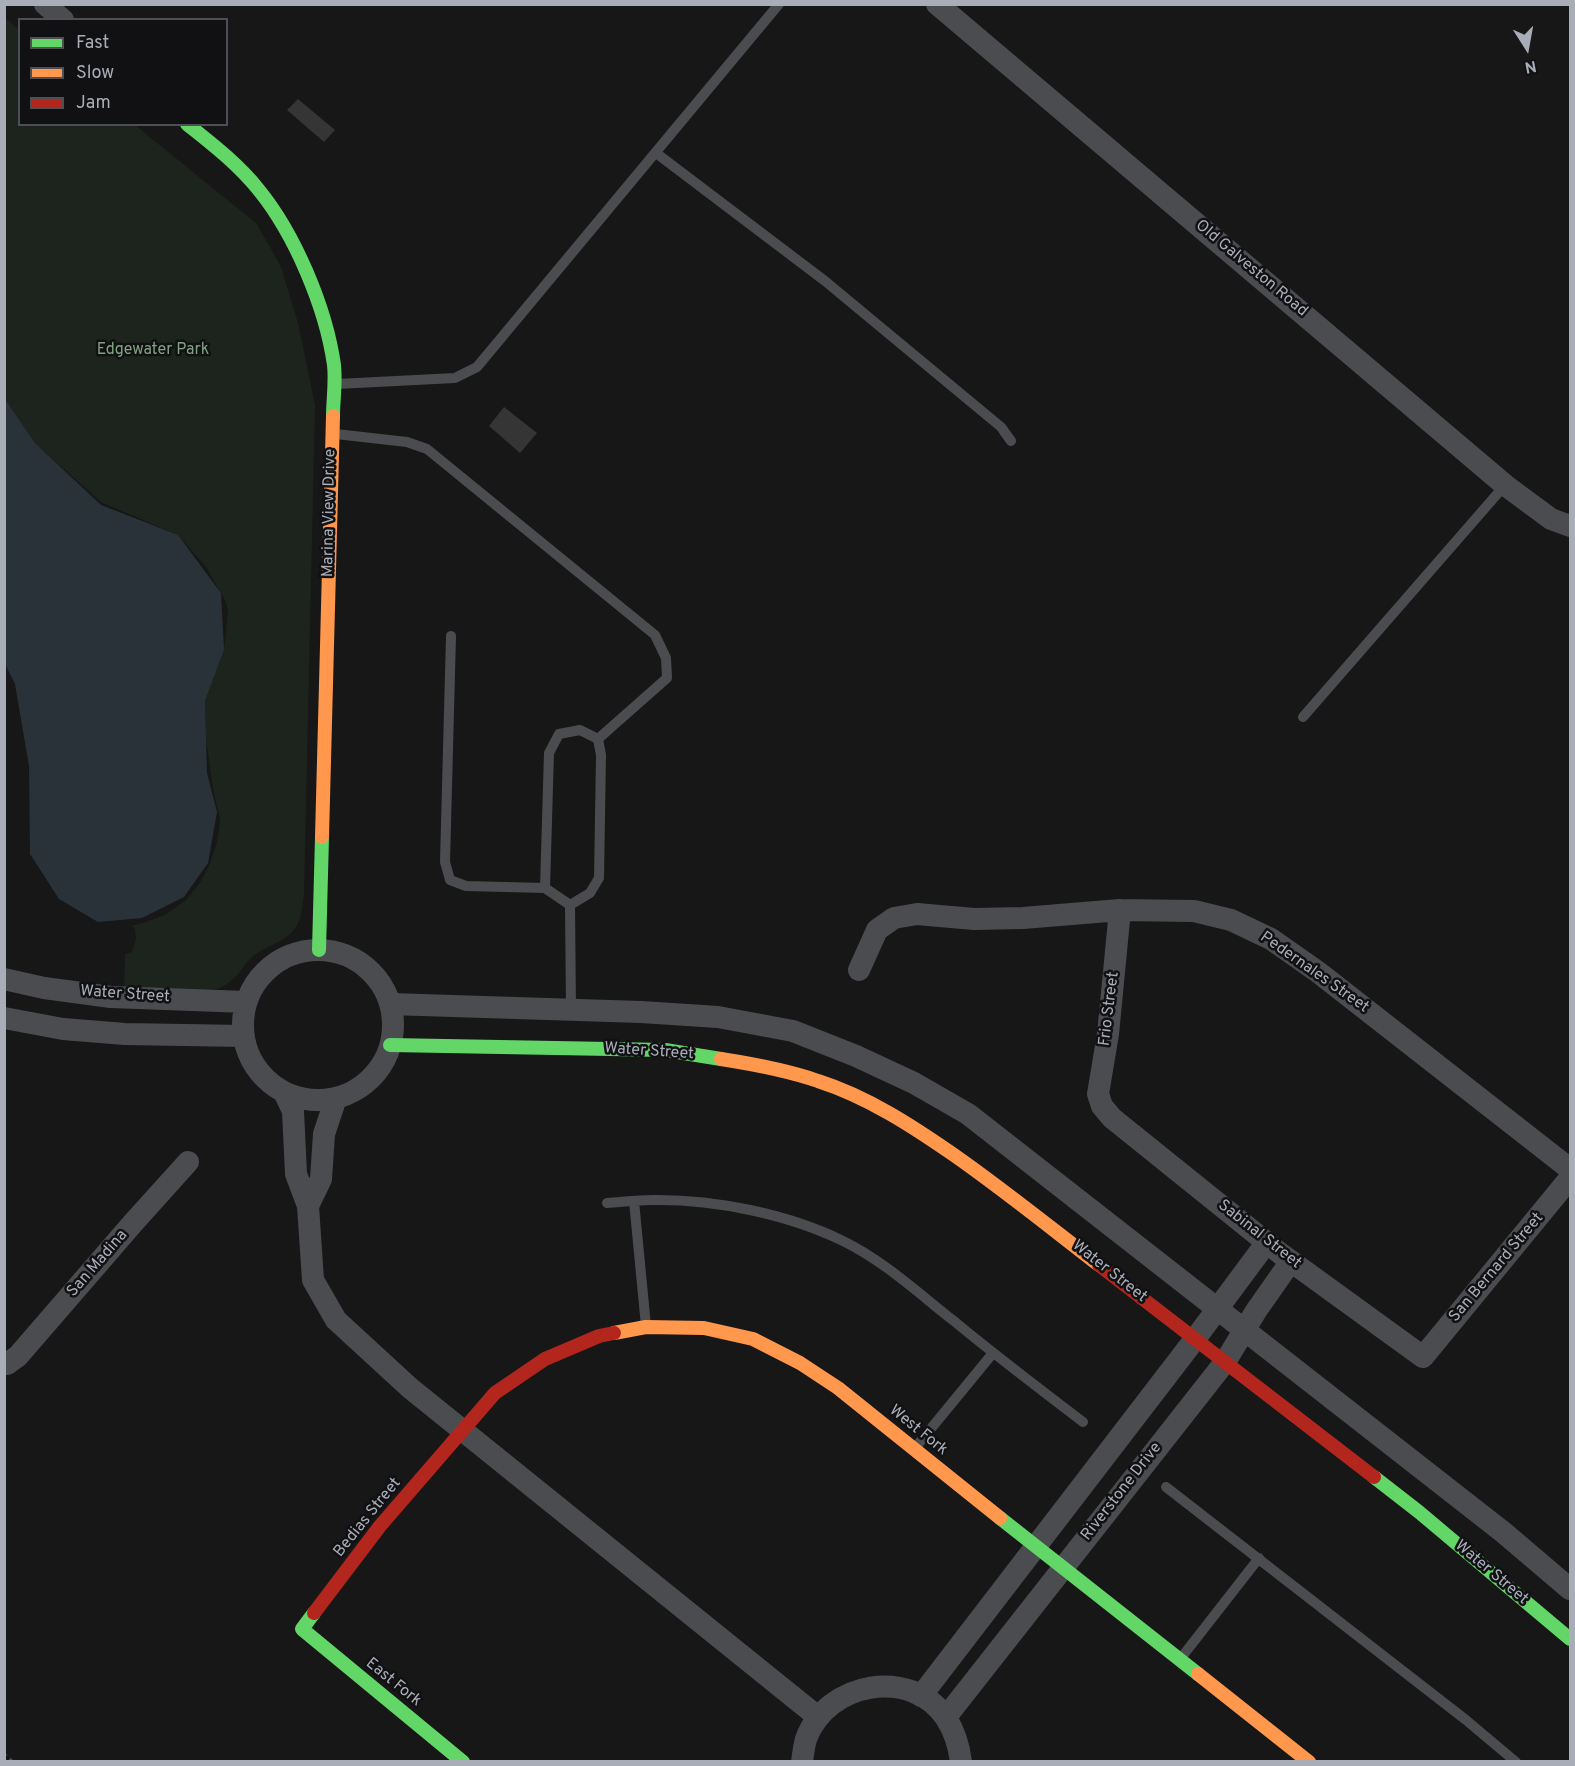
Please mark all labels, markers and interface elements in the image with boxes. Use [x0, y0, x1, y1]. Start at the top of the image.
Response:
legend [18, 18, 228, 126]
north arrow [1497, 18, 1557, 78]
text: Fast [76, 32, 109, 55]
text: N [1523, 55, 1538, 77]
text: Slow [76, 62, 114, 85]
text: Jam [76, 92, 111, 115]
street label: Old Galveston Road [1191, 216, 1311, 322]
park label: Edgewater Park [97, 341, 209, 361]
street label: Marina View Drive [319, 449, 341, 577]
street label: Pedernales Street [1256, 928, 1372, 1018]
street label: Frio Street [1096, 971, 1124, 1047]
street label: Water Street [79, 982, 171, 1008]
street label: Water Street [603, 1039, 695, 1065]
street label: Sabinal Street [1213, 1196, 1305, 1274]
street label: San Bernard Street [1446, 1209, 1548, 1327]
street label: San Madina [64, 1227, 132, 1301]
street label: Water Street [1068, 1237, 1150, 1307]
street label: West Fork [885, 1402, 951, 1460]
street label: Riverstone Drive [1078, 1439, 1166, 1545]
street label: Bedias Street [330, 1475, 406, 1561]
street label: Water Street [1450, 1537, 1532, 1609]
street label: East Fork [361, 1655, 425, 1711]

